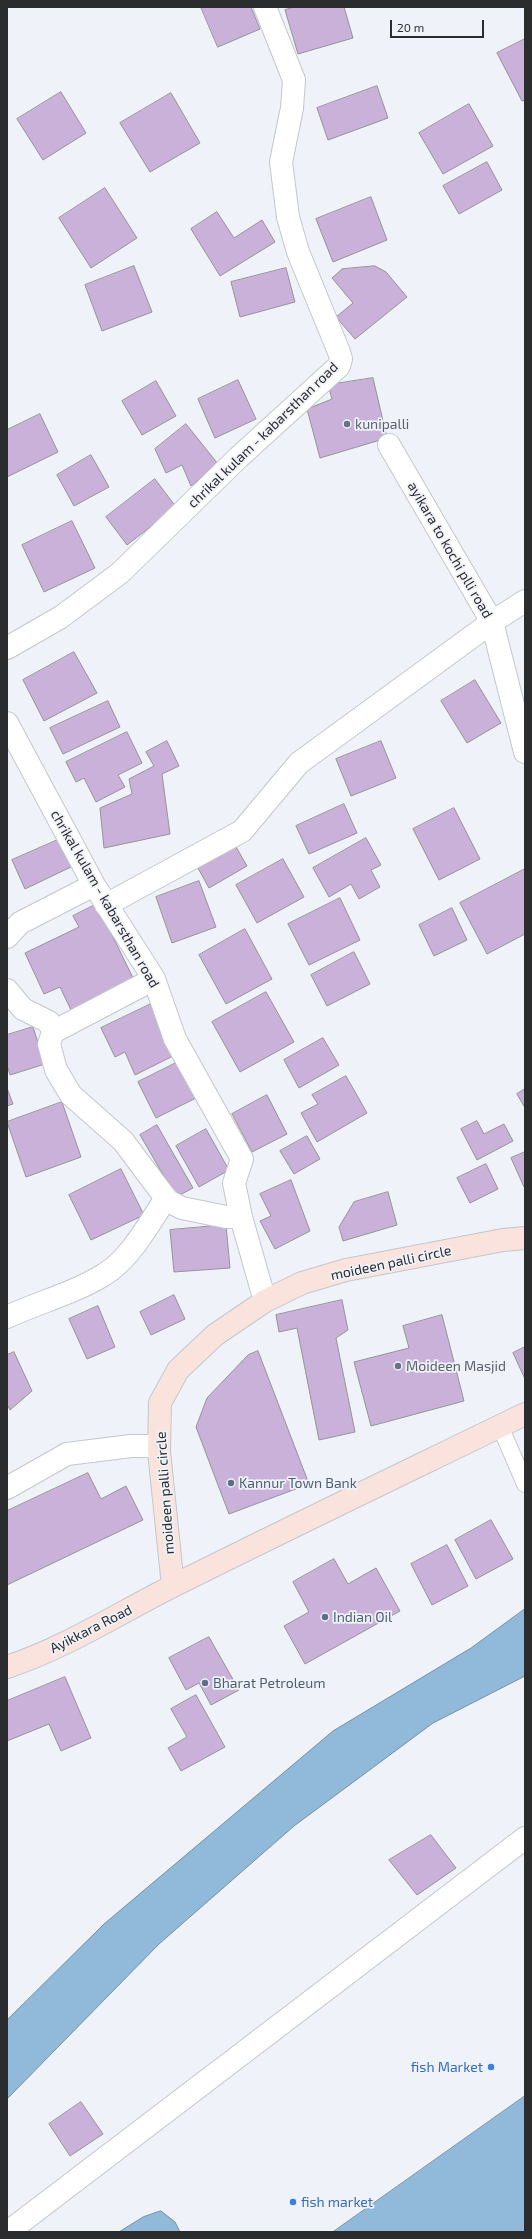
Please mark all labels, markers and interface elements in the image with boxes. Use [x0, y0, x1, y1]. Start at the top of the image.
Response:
scale bar [392, 12, 486, 38]
text: 20 m [397, 20, 424, 34]
street label: chrikal kulam - kabarsthan road [184, 359, 342, 511]
place label: kunipalli [355, 416, 409, 432]
marker: kunipalli [342, 419, 352, 429]
street label: ayikara to kochi plli road [404, 479, 496, 621]
street label: chrikal kulam - kabarsthan road [47, 807, 163, 991]
street label: moideen palli circle [329, 1242, 453, 1284]
place label: Moideen Masjid [406, 1358, 506, 1374]
marker: Moideen Masjid [393, 1361, 403, 1371]
street label: moideen palli circle [152, 1431, 178, 1555]
place label: Kannur Town Bank [239, 1475, 357, 1491]
marker: Kannur Town Bank [226, 1478, 236, 1488]
street label: Ayikkara Road [47, 1601, 135, 1657]
place label: Indian Oil [333, 1609, 392, 1625]
marker: Indian Oil [320, 1612, 330, 1622]
place label: Bharat Petroleum [213, 1675, 326, 1691]
marker: Bharat Petroleum [200, 1678, 210, 1688]
place label: fish Market [411, 2059, 483, 2075]
marker: fish Market [486, 2062, 496, 2072]
place label: fish market [301, 2194, 373, 2210]
marker: fish market [288, 2197, 298, 2207]

